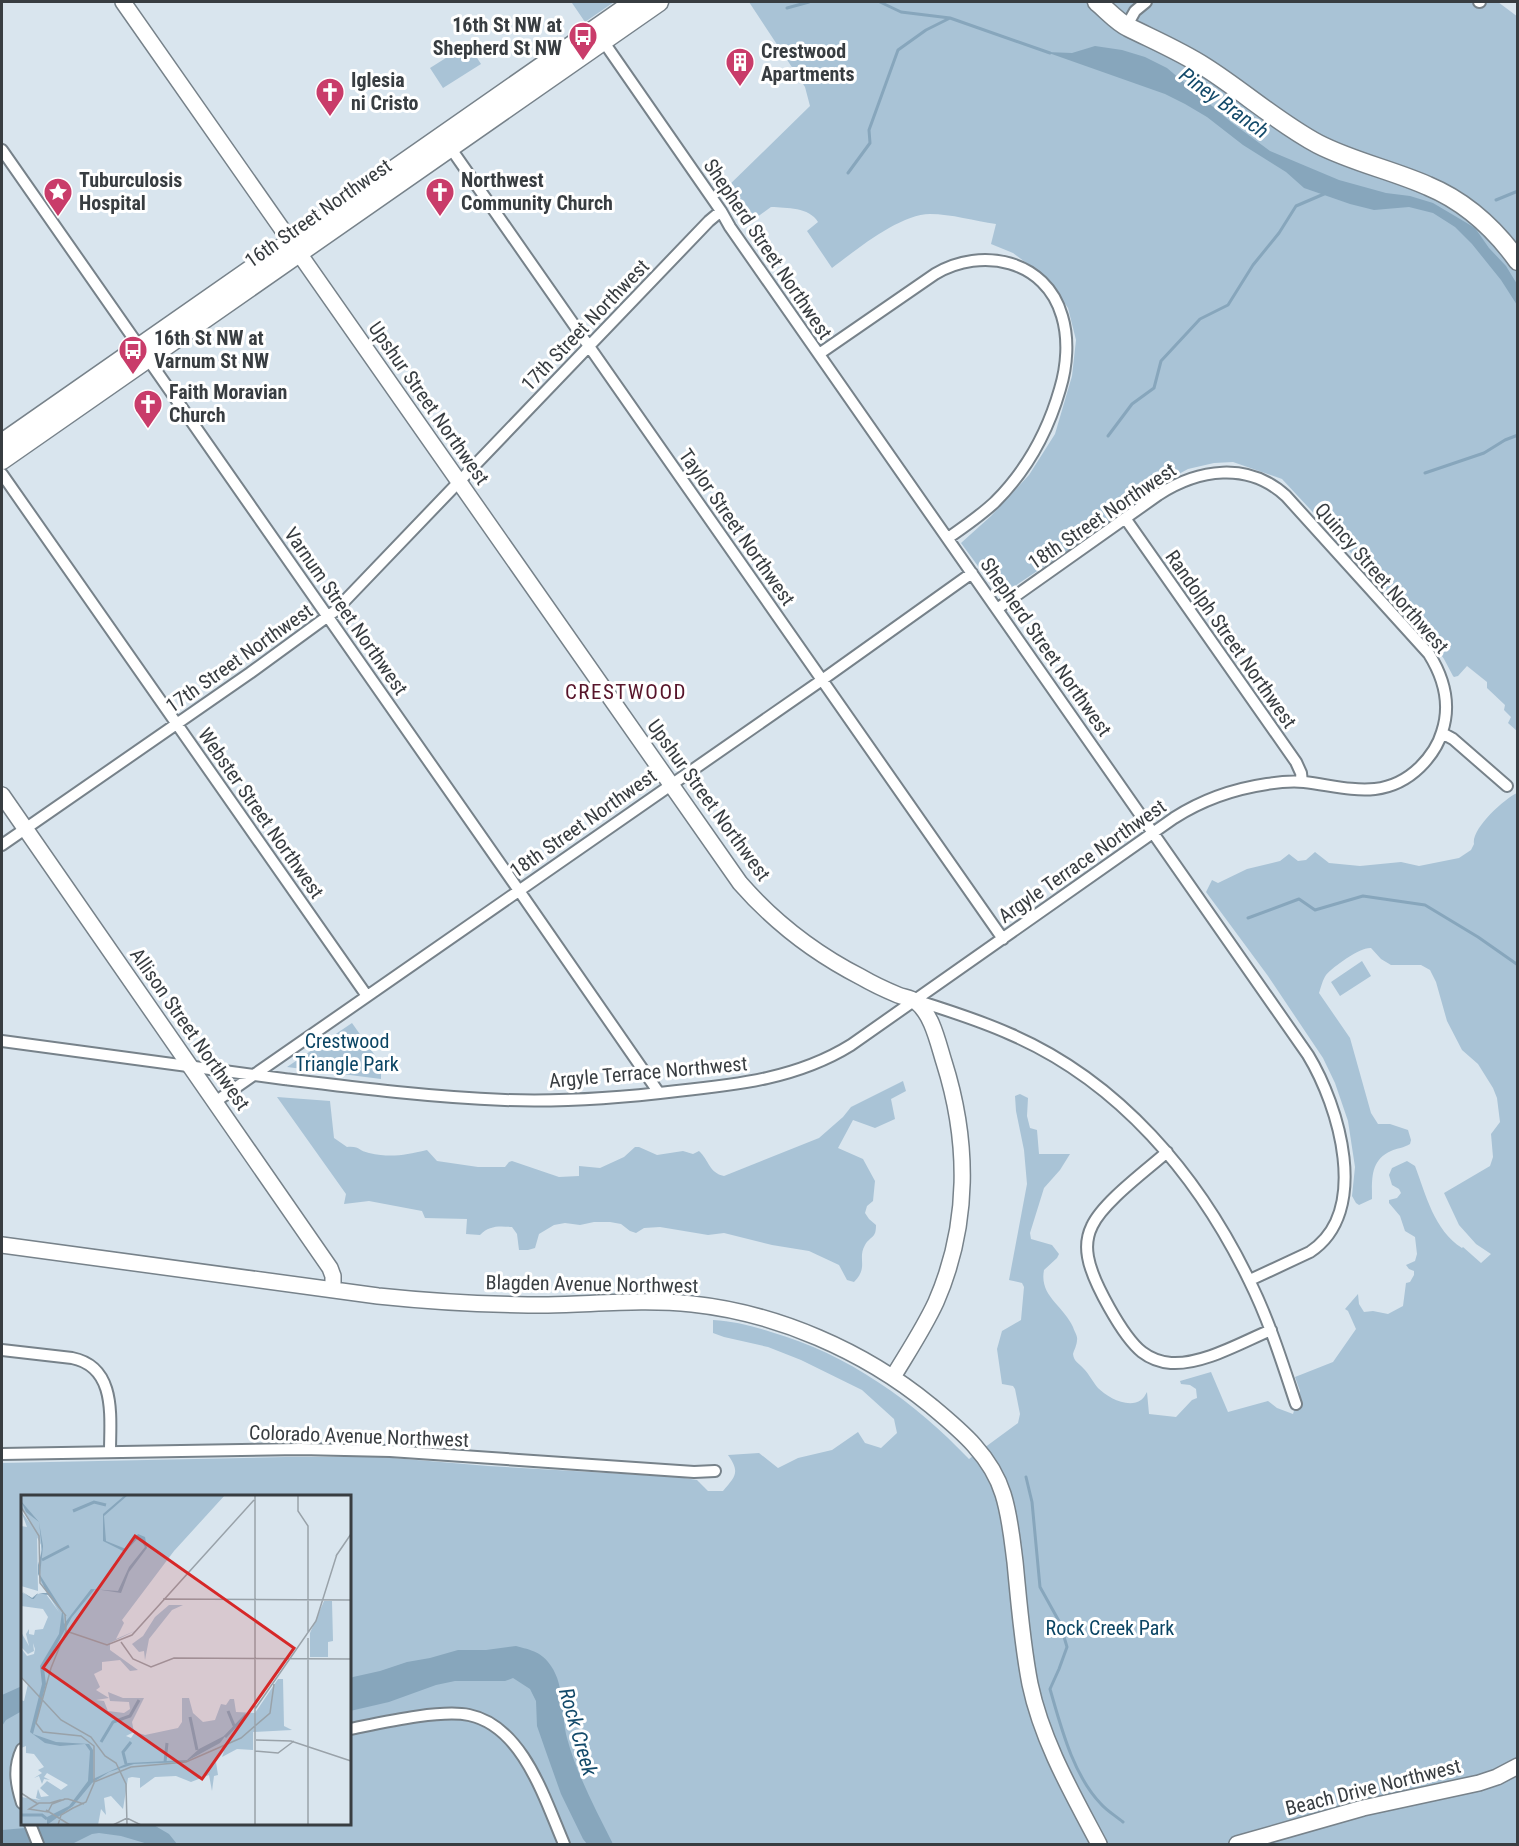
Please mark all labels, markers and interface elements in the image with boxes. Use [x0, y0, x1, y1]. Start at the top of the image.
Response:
place label: 16th St NW at Shepherd St NW [433, 13, 562, 60]
bus stop icon: 16th St NW at Shepherd St NW [567, 20, 599, 62]
place label: Crestwood Apartments [761, 39, 855, 86]
building icon: Crestwood Apartments [724, 46, 756, 88]
water label: Piney Branch [1175, 63, 1273, 143]
place label: Iglesia ni Cristo [351, 68, 418, 115]
church icon: Iglesia ni Cristo [314, 76, 346, 118]
street label: 16th Street Northwest [240, 153, 396, 273]
street label: Shepherd Street Northwest [699, 154, 837, 344]
place label: Tuburculosis Hospital [79, 168, 182, 215]
place label: Northwest Community Church [461, 168, 613, 215]
place icon: Tuburculosis Hospital [42, 176, 74, 218]
church icon: Northwest Community Church [424, 176, 456, 218]
street label: 17th Street Northwest [516, 254, 654, 396]
street label: Upshur Street Northwest [364, 317, 494, 489]
place label: 16th St NW at Varnum St NW [154, 326, 269, 373]
bus stop icon: 16th St NW at Varnum St NW [117, 334, 149, 376]
place label: Faith Moravian Church [169, 380, 287, 427]
church icon: Faith Moravian Church [132, 388, 164, 430]
street label: Taylor Street Northwest [674, 444, 800, 610]
street label: 18th Street Northwest [1023, 458, 1181, 574]
street label: Quincy Street Northwest [1310, 498, 1454, 658]
street label: Varnum Street Northwest [279, 523, 413, 699]
street label: Randolph Street Northwest [1160, 545, 1302, 733]
street label: Shepherd Street Northwest [975, 553, 1117, 741]
street label: 17th Street Northwest [161, 598, 317, 718]
district label: CRESTWOOD [565, 680, 687, 704]
street label: Upshur Street Northwest [642, 715, 776, 885]
street label: Webster Street Northwest [193, 723, 329, 903]
street label: 18th Street Northwest [505, 763, 661, 883]
street label: Argyle Terrace Northwest [994, 794, 1171, 928]
street label: Allison Street Northwest [125, 943, 255, 1115]
park label: Crestwood Triangle Park [295, 1029, 399, 1076]
street label: Argyle Terrace Northwest [548, 1051, 748, 1093]
street label: Blagden Avenue Northwest [485, 1270, 699, 1298]
street label: Colorado Avenue Northwest [249, 1420, 469, 1452]
inset map [21, 1495, 351, 1825]
park label: Rock Creek Park [1046, 1616, 1174, 1640]
water label: Rock Creek [554, 1685, 602, 1779]
street label: Beach Drive Northwest [1283, 1754, 1463, 1820]

